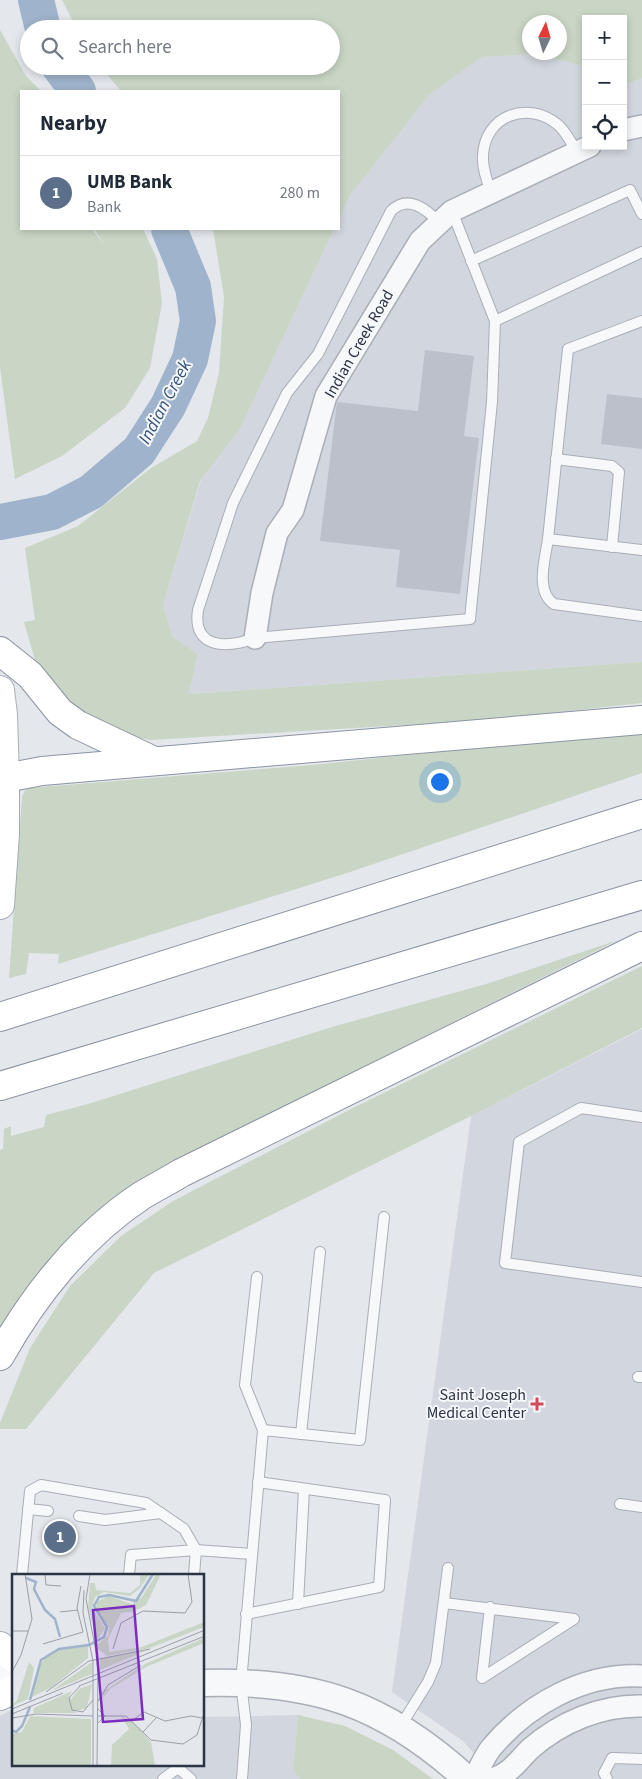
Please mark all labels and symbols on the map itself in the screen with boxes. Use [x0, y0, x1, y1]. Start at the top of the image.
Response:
north arrow [522, 15, 567, 60]
street label: Indian Creek Road [319, 286, 399, 402]
water label: Indian Creek [132, 355, 198, 449]
your location [427, 769, 453, 795]
place label: Saint Joseph Medical Center [427, 1384, 526, 1424]
marker: Saint Joseph Medical Center [530, 1397, 544, 1411]
pin: 1 [44, 1518, 76, 1556]
inset map [12, 1574, 205, 1766]

